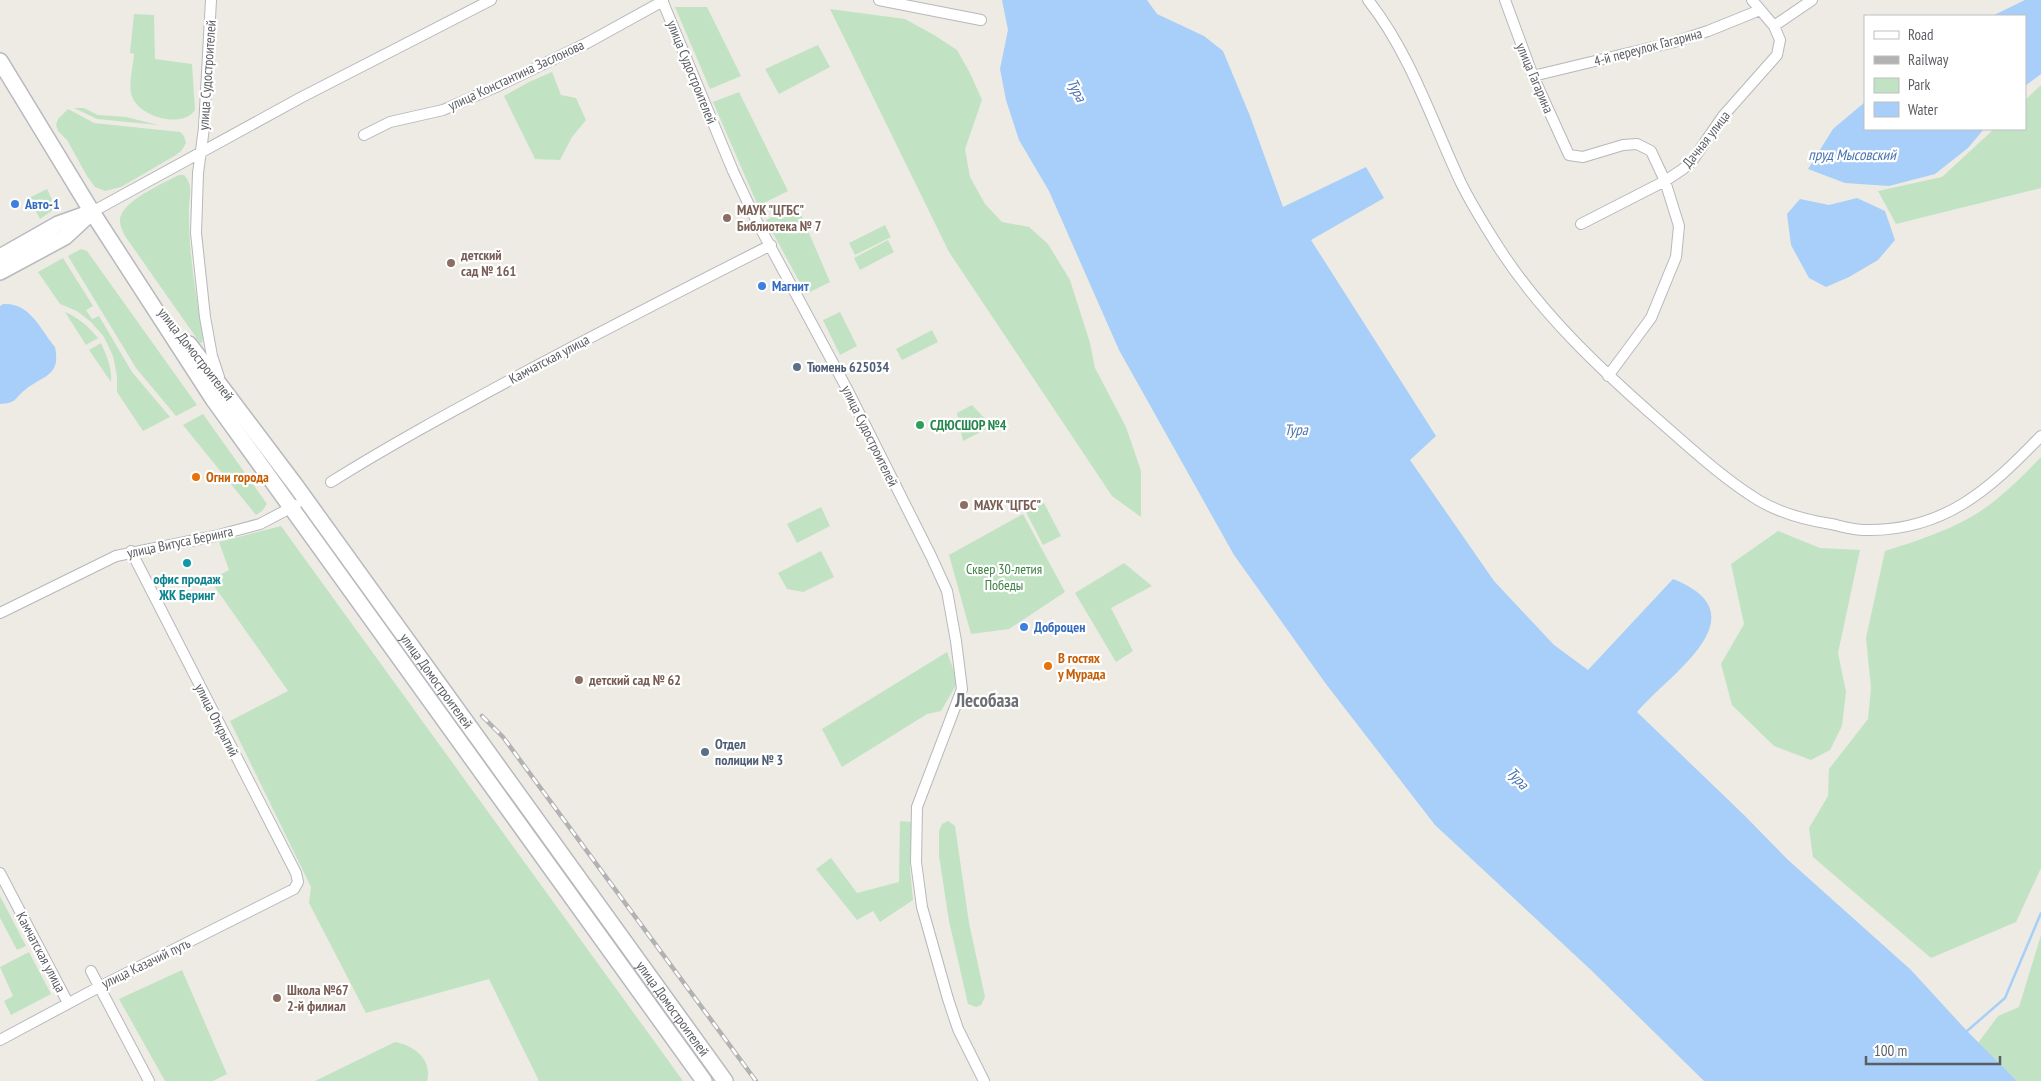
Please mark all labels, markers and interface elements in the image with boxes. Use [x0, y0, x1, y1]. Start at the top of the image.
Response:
legend [1864, 15, 2026, 130]
street label: улица Судостроителей [663, 17, 721, 127]
street label: улица Судостроителей [194, 19, 220, 131]
street label: 4-й переулок Гагарина [1592, 24, 1704, 70]
text: Road [1908, 25, 1934, 44]
street label: улица Константина Заслонова [445, 36, 587, 114]
street label: улица Гагарина [1512, 40, 1558, 116]
text: Railway [1908, 50, 1949, 69]
water label: Тура [1063, 75, 1091, 106]
text: Park [1908, 75, 1930, 94]
text: Water [1908, 100, 1939, 119]
street label: Дачная улица [1678, 107, 1734, 171]
water label: пруд Мысовский [1808, 145, 1897, 164]
place label: Авто-1 [24, 195, 60, 213]
marker: Авто-1 [9, 198, 21, 210]
place label: МАУК "ЦГБС" Библиотека № 7 [737, 201, 822, 235]
marker: МАУК "ЦГБС" Библиотека № 7 [721, 212, 733, 224]
place label: детский сад № 161 [460, 246, 516, 280]
marker: детский сад № 161 [445, 257, 457, 269]
place label: Магнит [772, 277, 809, 295]
marker: Магнит [756, 280, 768, 292]
street label: улица Домостроителей [154, 304, 238, 404]
street label: Камчатская улица [506, 330, 592, 388]
place label: Тюмень 625034 [807, 358, 890, 376]
marker: Тюмень 625034 [791, 361, 803, 373]
street label: улица Судостроителей [838, 382, 902, 490]
place label: СДЮСШОР №4 [930, 416, 1007, 434]
marker: СДЮСШОР №4 [914, 419, 926, 431]
water label: Тура [1284, 420, 1309, 439]
place label: Огни города [206, 468, 269, 486]
marker: Огни города [190, 471, 202, 483]
place label: МАУК "ЦГБС" [974, 496, 1041, 514]
marker: МАУК "ЦГБС" [958, 499, 970, 511]
street label: улица Витуса Беринга [125, 522, 235, 562]
marker: офис продаж ЖК Беринг [181, 557, 193, 569]
park label: Сквер 30-летия Победы [966, 560, 1042, 594]
place label: офис продаж ЖК Беринг [153, 570, 222, 604]
place label: Доброцен [1034, 618, 1086, 636]
marker: Доброцен [1018, 621, 1030, 633]
street label: улица Домостроителей [396, 630, 477, 732]
place label: В гостях у Мурада [1057, 649, 1106, 683]
marker: В гостях у Мурада [1042, 660, 1054, 672]
place label: детский сад № 62 [588, 671, 681, 689]
marker: детский сад № 62 [573, 674, 585, 686]
street label: улица Открытий [191, 680, 243, 760]
district label: Лесобаза [954, 688, 1019, 712]
place label: Отдел полиции № 3 [715, 735, 783, 769]
marker: Отдел полиции № 3 [699, 746, 711, 758]
water label: Тура [1503, 763, 1534, 794]
street label: Камчатская улица [12, 909, 70, 995]
street label: улица Казачий путь [99, 934, 193, 992]
street label: улица Домостроителей [632, 957, 713, 1060]
place label: Школа №67 2-й филиал [287, 981, 349, 1015]
marker: Школа №67 2-й филиал [271, 992, 283, 1004]
scale bar [1866, 1034, 2000, 1066]
text: 100 m [1874, 1041, 1907, 1060]

